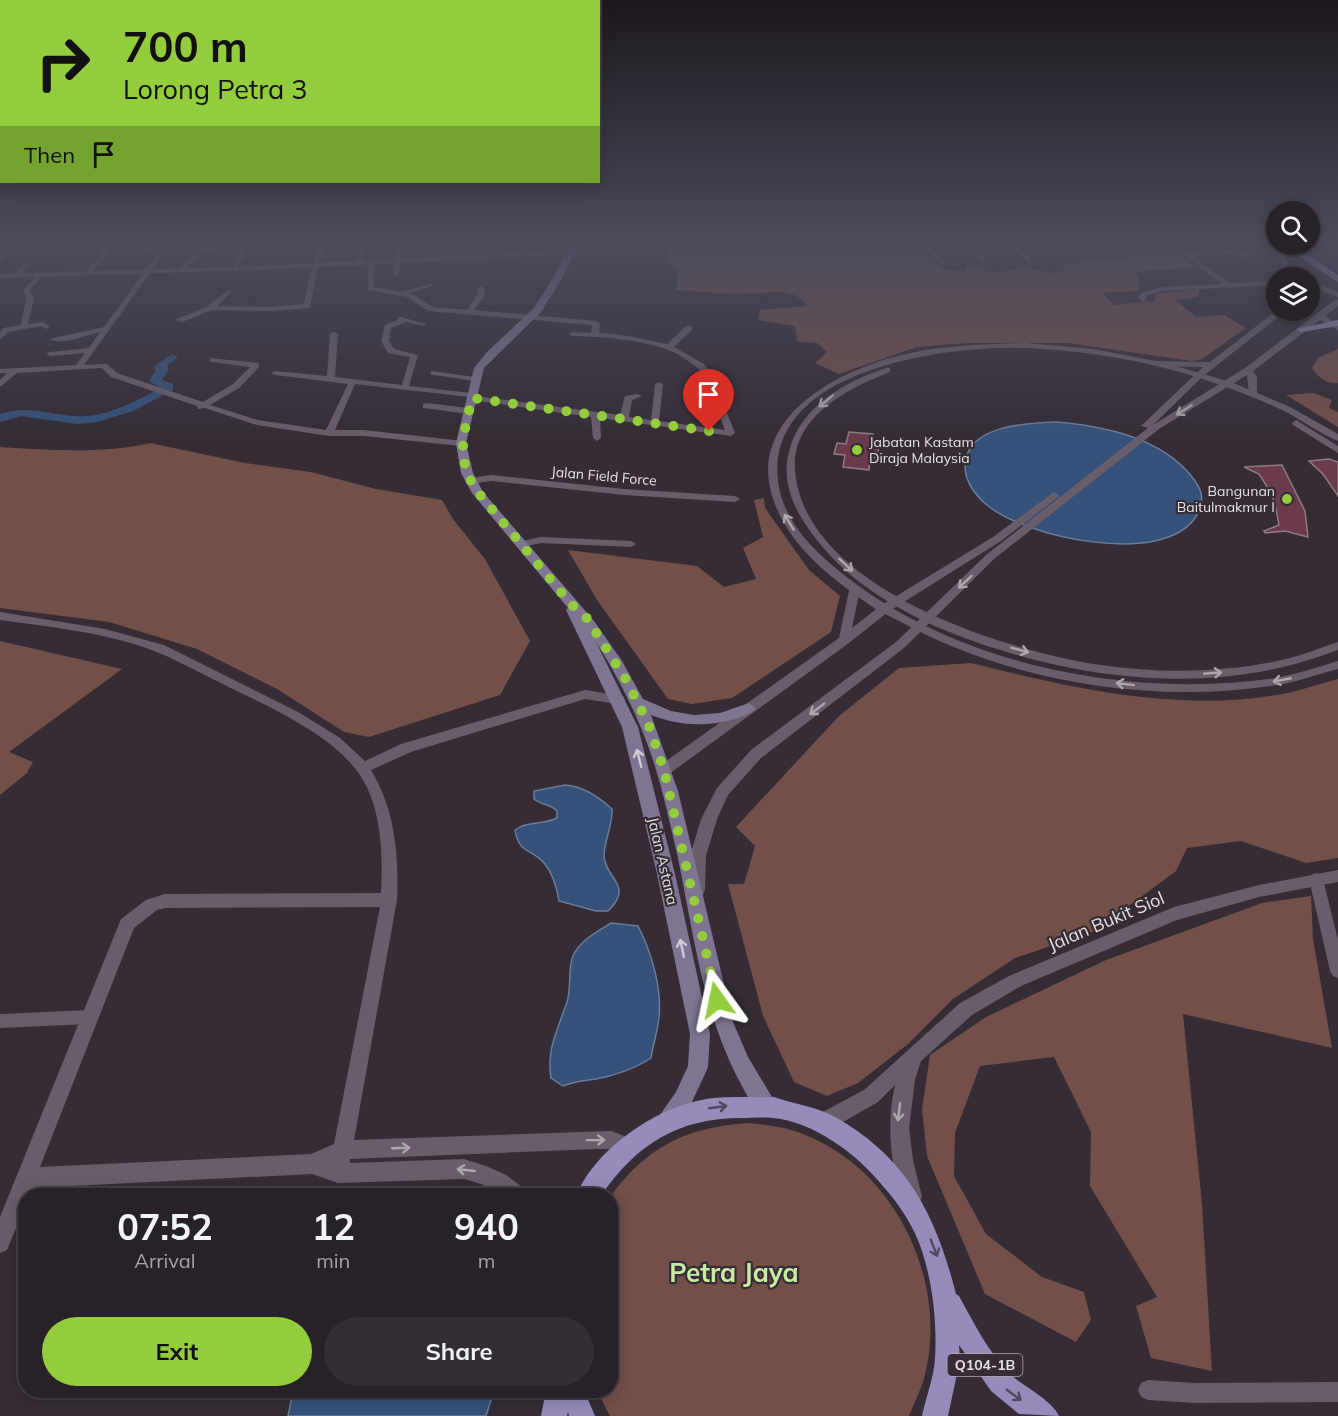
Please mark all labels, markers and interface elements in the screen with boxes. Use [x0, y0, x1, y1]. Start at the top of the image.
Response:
text: 700 m [123, 20, 248, 73]
icon: right [24, 24, 102, 102]
text: Lorong Petra 3 [123, 72, 307, 106]
icon: arrive [87, 138, 120, 171]
text: Then [24, 141, 75, 169]
map controls [1266, 201, 1320, 321]
button: search [1266, 201, 1320, 255]
button: layers [1266, 267, 1320, 321]
pin [683, 369, 734, 431]
icon: arrive [692, 378, 725, 411]
one-way arrow [818, 395, 834, 408]
one-way arrow [1176, 404, 1193, 416]
place label: Jabatan Kastam Diraja Malaysia [869, 433, 974, 467]
marker: Jabatan Kastam Diraja Malaysia [850, 443, 864, 457]
street label: Jalan Field Force [551, 462, 657, 490]
place label: Bangunan Baitulmakmur I [1177, 482, 1275, 516]
marker: Bangunan Baitulmakmur I [1280, 492, 1294, 506]
one-way arrow [783, 514, 795, 531]
one-way arrow [839, 558, 854, 572]
one-way arrow [957, 575, 972, 590]
one-way arrow [1010, 645, 1029, 657]
one-way arrow [1202, 667, 1222, 678]
one-way arrow [1272, 675, 1292, 686]
one-way arrow [1115, 678, 1135, 689]
one-way arrow [809, 702, 825, 715]
one-way arrow [633, 749, 644, 768]
street label: Jalan Astana [644, 815, 682, 907]
street label: Jalan Bukit Siol [1044, 886, 1168, 956]
one-way arrow [676, 939, 687, 958]
position arrow [685, 968, 749, 1032]
one-way arrow [707, 1102, 727, 1113]
one-way arrow [893, 1102, 904, 1121]
one-way arrow [585, 1134, 605, 1146]
one-way arrow [390, 1142, 410, 1154]
one-way arrow [457, 1165, 477, 1176]
text: 07:52 [117, 1204, 212, 1249]
text: 12 [312, 1204, 355, 1249]
text: 940 [454, 1204, 519, 1249]
one-way arrow [929, 1239, 940, 1257]
text: Arrival [134, 1248, 195, 1273]
text: min [316, 1248, 350, 1273]
text: m [478, 1248, 495, 1273]
district label: Petra Jaya [669, 1256, 799, 1289]
button: Exit [42, 1317, 312, 1386]
button: Share [324, 1317, 594, 1386]
road number: Q104-1B [948, 1354, 1022, 1376]
one-way arrow [1005, 1389, 1021, 1402]

